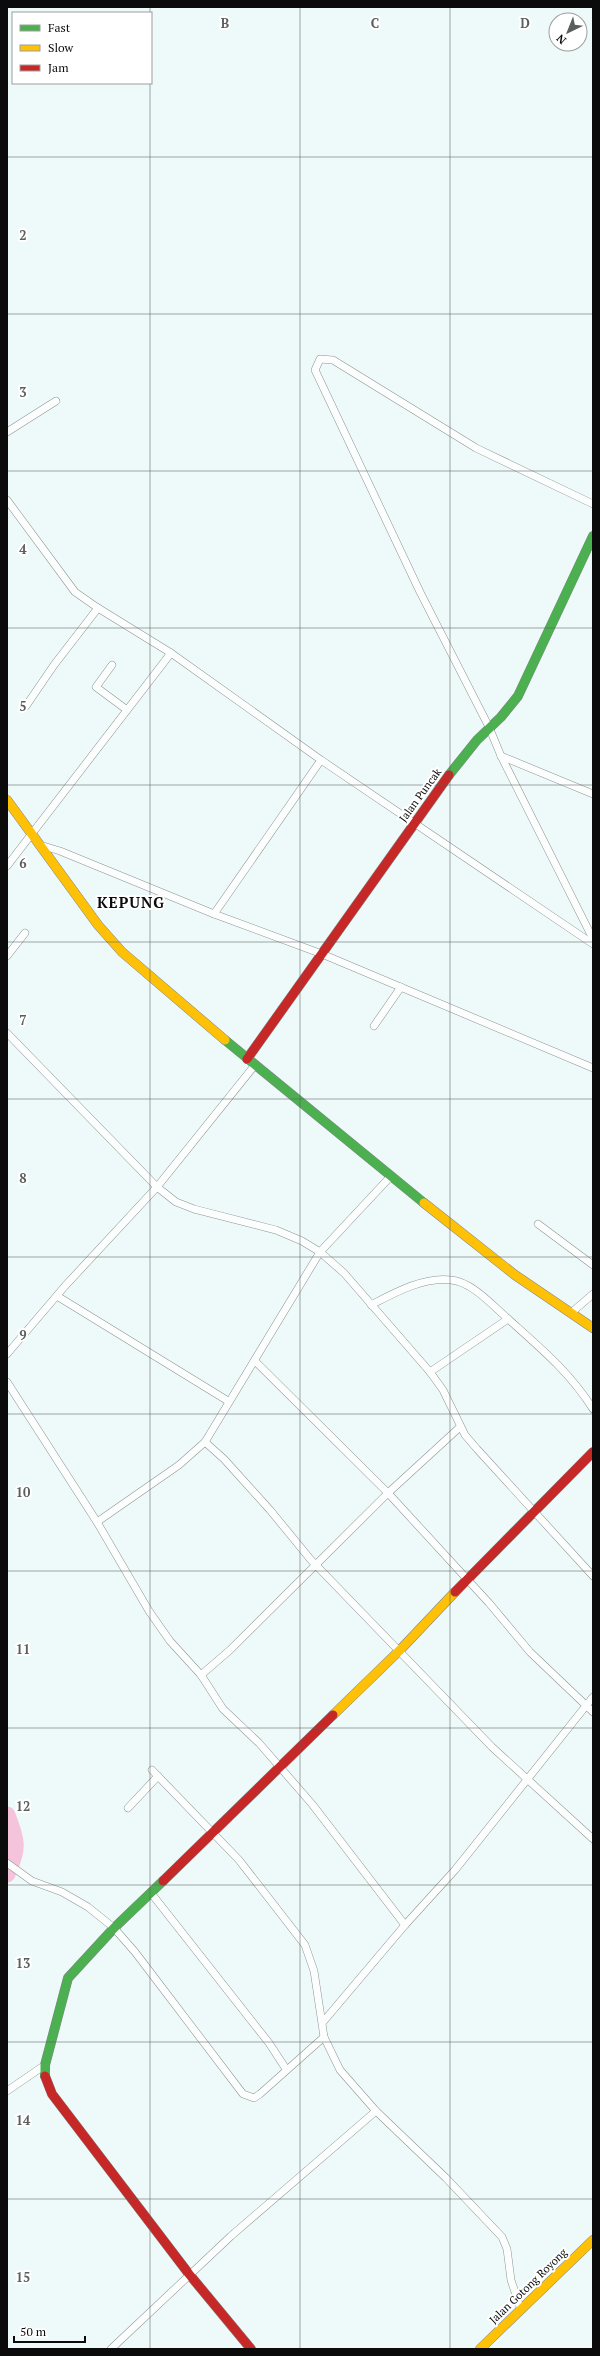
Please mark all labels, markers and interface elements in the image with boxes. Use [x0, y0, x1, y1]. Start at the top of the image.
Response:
legend [12, 12, 152, 84]
north arrow [548, 12, 588, 52]
text: B [221, 14, 229, 32]
text: C [371, 14, 379, 32]
text: D [520, 14, 530, 32]
text: Fast [48, 20, 71, 35]
text: N [553, 31, 569, 47]
text: Slow [48, 40, 74, 55]
text: Jam [48, 60, 69, 75]
text: 2 [19, 226, 27, 244]
text: 3 [19, 383, 27, 401]
text: 4 [19, 540, 27, 558]
text: 5 [19, 697, 27, 715]
street label: Jalan Puncak [396, 765, 444, 825]
text: 6 [19, 854, 27, 872]
district label: KEPUNG [97, 892, 165, 912]
text: 7 [19, 1011, 27, 1029]
text: 8 [19, 1169, 27, 1187]
text: 9 [19, 1326, 27, 1344]
text: 10 [16, 1483, 31, 1501]
text: 11 [16, 1640, 30, 1658]
text: 12 [16, 1797, 30, 1815]
text: 13 [16, 1954, 30, 1972]
text: 14 [16, 2111, 31, 2129]
street label: Jalan Gotong Royong [486, 2245, 570, 2327]
text: 15 [16, 2268, 30, 2286]
scale bar [14, 2318, 85, 2344]
text: 50 m [20, 2324, 47, 2339]

